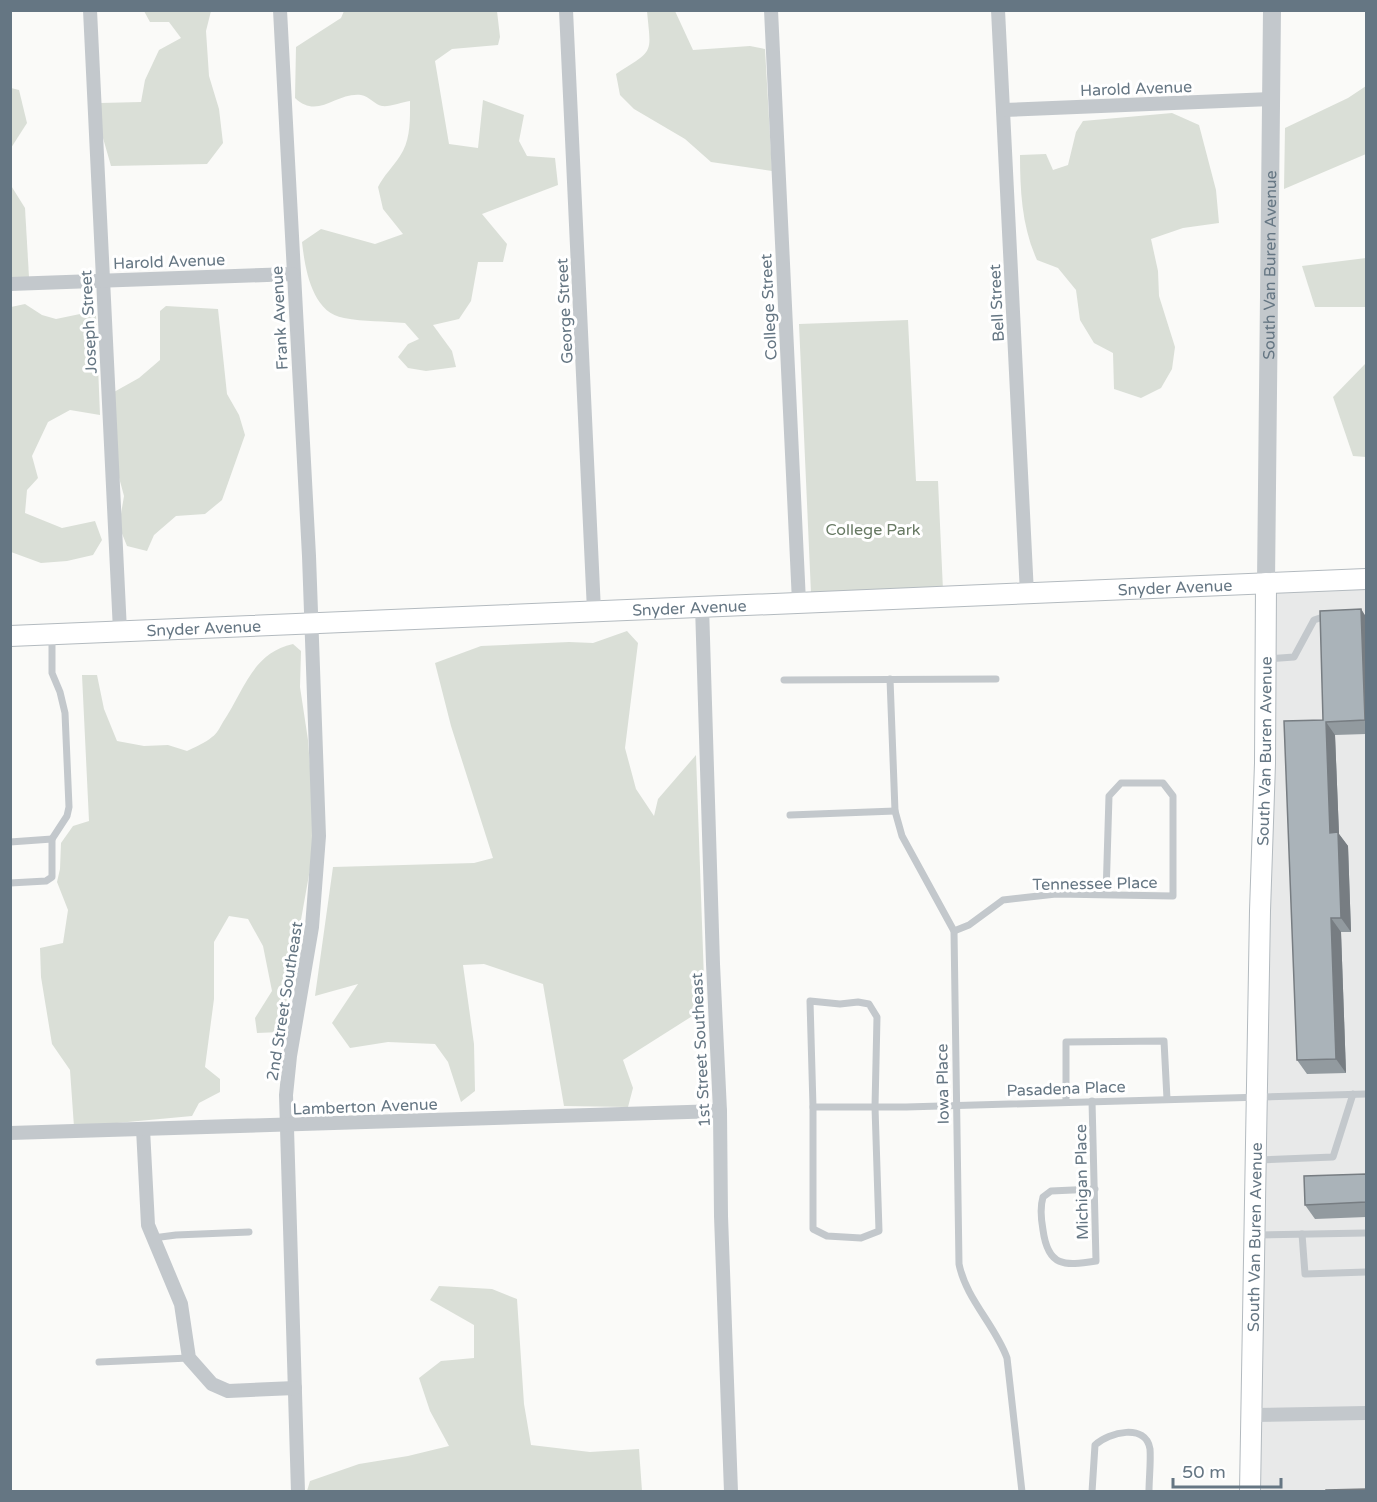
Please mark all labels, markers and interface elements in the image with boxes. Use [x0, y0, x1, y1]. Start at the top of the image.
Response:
street label: Harold Avenue [1080, 77, 1192, 101]
street label: South Van Buren Avenue [1259, 170, 1281, 360]
street label: Harold Avenue [113, 250, 225, 274]
street label: College Street [756, 253, 782, 361]
street label: George Street [552, 258, 578, 364]
street label: Bell Street [985, 264, 1009, 342]
street label: Frank Avenue [267, 265, 293, 371]
street label: Joseph Street [76, 270, 102, 374]
park label: College Park [825, 520, 921, 540]
street label: Snyder Avenue [1117, 576, 1233, 600]
street label: Snyder Avenue [632, 596, 747, 621]
street label: Snyder Avenue [146, 616, 262, 641]
street label: South Van Buren Avenue [1253, 656, 1277, 846]
street label: Tennessee Place [1032, 873, 1158, 895]
street label: 2nd Street Southeast [263, 920, 307, 1082]
street label: 1st Street Southeast [687, 972, 715, 1128]
street label: Iowa Place [932, 1043, 954, 1125]
street label: Pasadena Place [1006, 1077, 1126, 1101]
street label: Lamberton Avenue [292, 1094, 438, 1120]
street label: Michigan Place [1071, 1124, 1093, 1240]
street label: South Van Buren Avenue [1244, 1142, 1267, 1332]
scale bar [1173, 1451, 1281, 1489]
text: 50 m [1182, 1461, 1226, 1483]

